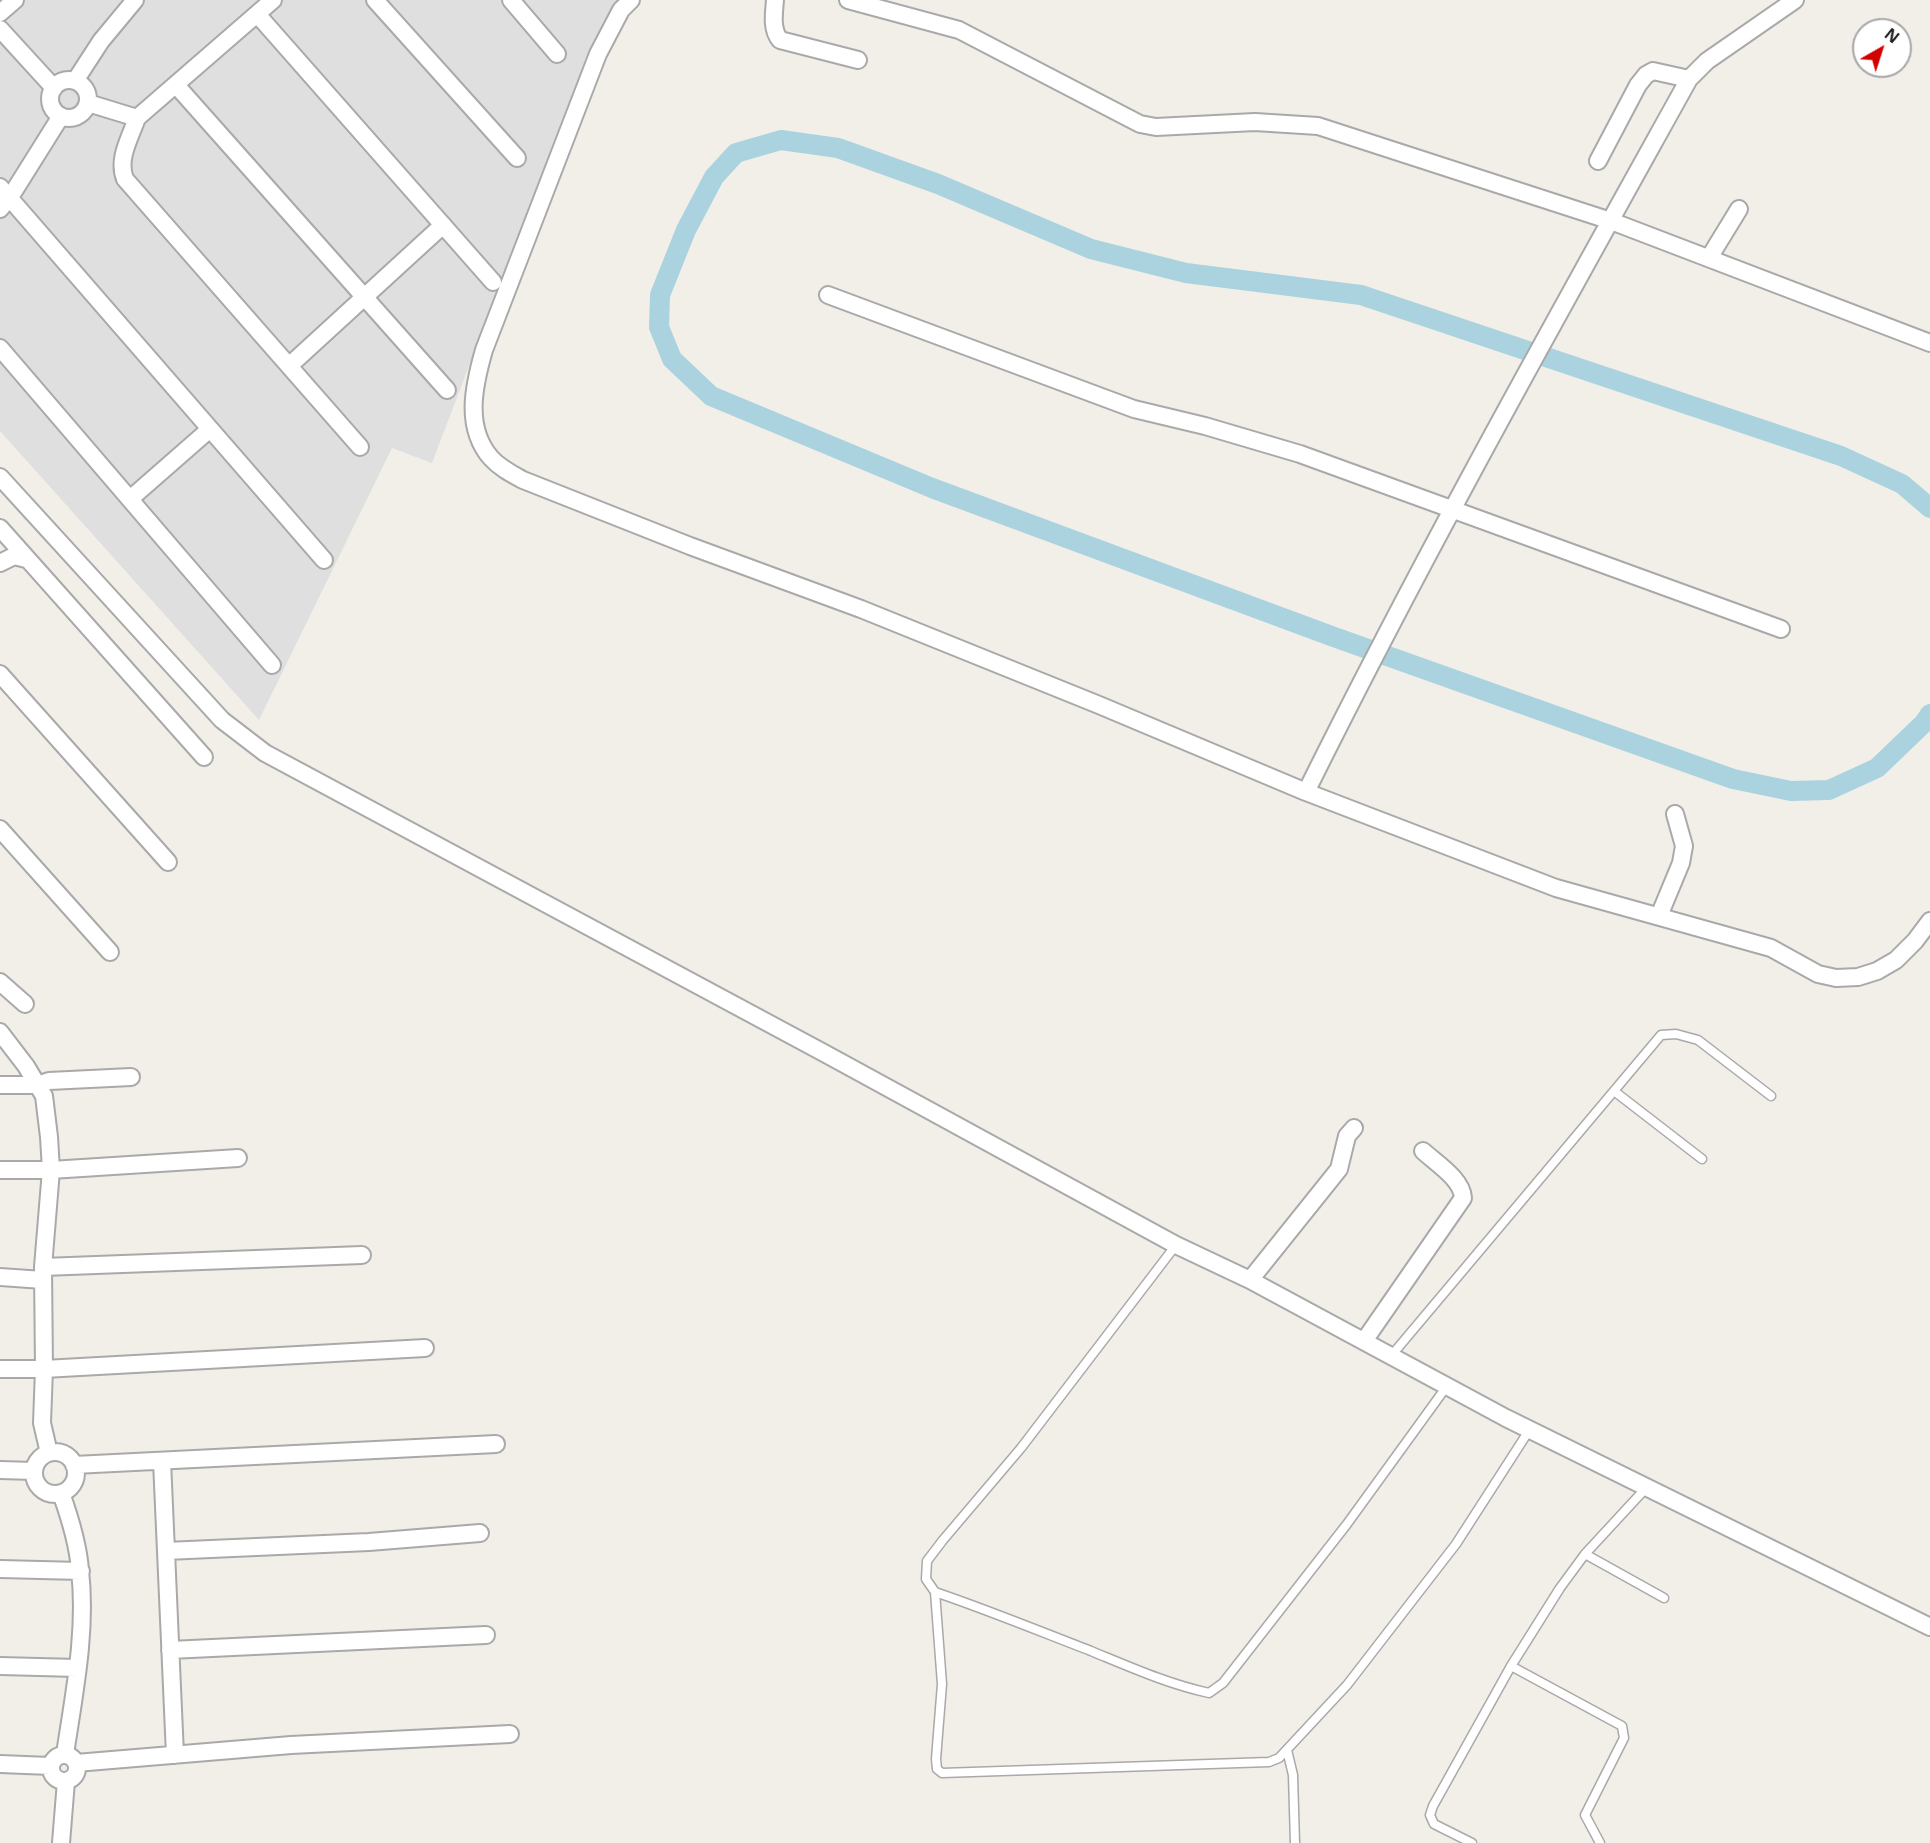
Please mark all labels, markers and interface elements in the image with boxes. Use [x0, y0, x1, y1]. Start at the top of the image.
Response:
north arrow [1852, 18, 1912, 78]
text: N [1880, 23, 1904, 48]

